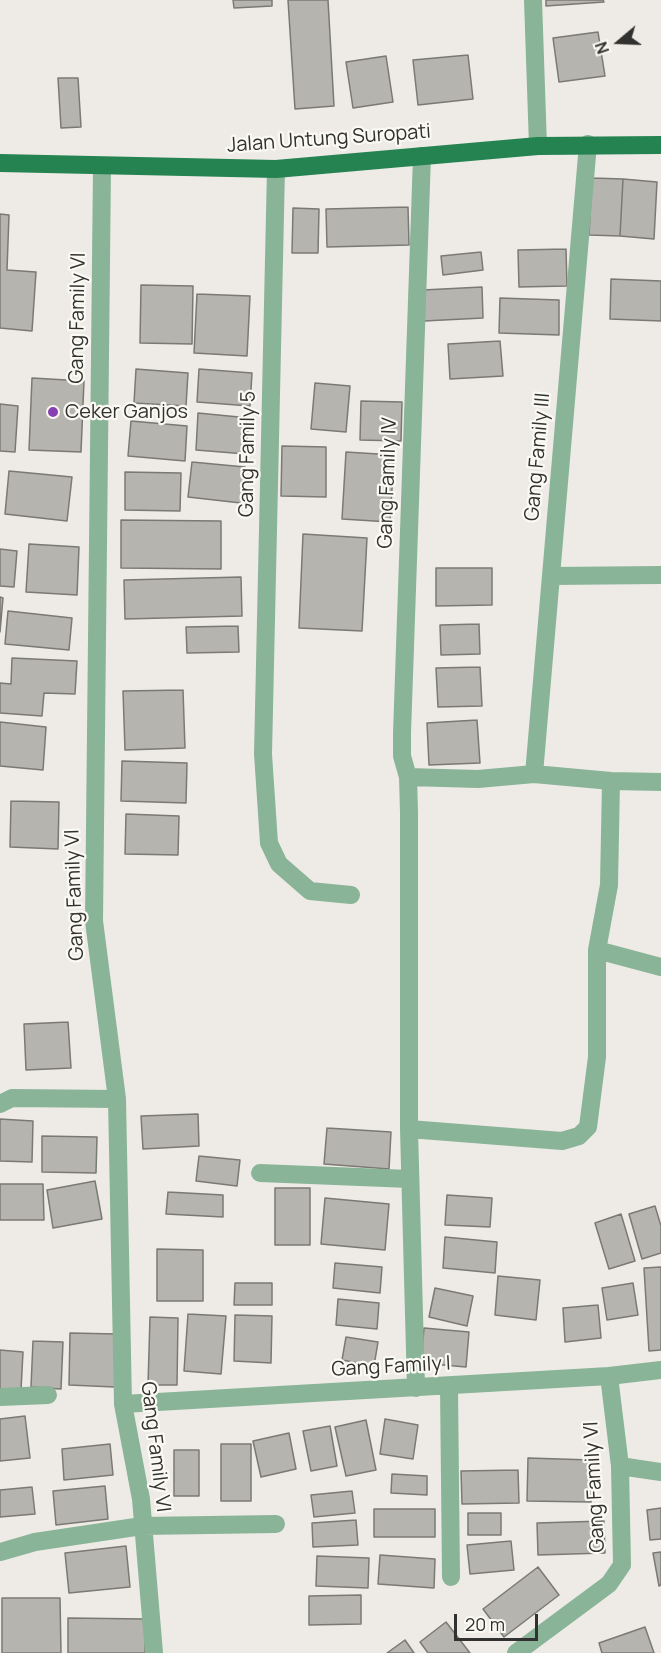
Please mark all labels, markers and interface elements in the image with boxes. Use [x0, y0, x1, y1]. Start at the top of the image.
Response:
north arrow [589, 12, 649, 72]
text: N [590, 39, 614, 57]
street label: Jalan Untung Suropati [226, 120, 432, 158]
street label: Gang Family VI [65, 252, 91, 384]
street label: Gang Family 5 [235, 391, 261, 517]
street label: Gang Family III [520, 392, 556, 522]
place label: Ceker Ganjos [65, 400, 188, 424]
marker: Ceker Ganjos [46, 405, 60, 419]
street label: Gang Family IV [374, 417, 402, 549]
street label: Gang Family VI [61, 829, 89, 961]
street label: Gang Family I [331, 1352, 451, 1382]
street label: Gang Family VI [135, 1380, 175, 1514]
street label: Gang Family VI [580, 1421, 610, 1553]
scale bar [457, 1602, 541, 1640]
text: 20 m [465, 1612, 505, 1636]

